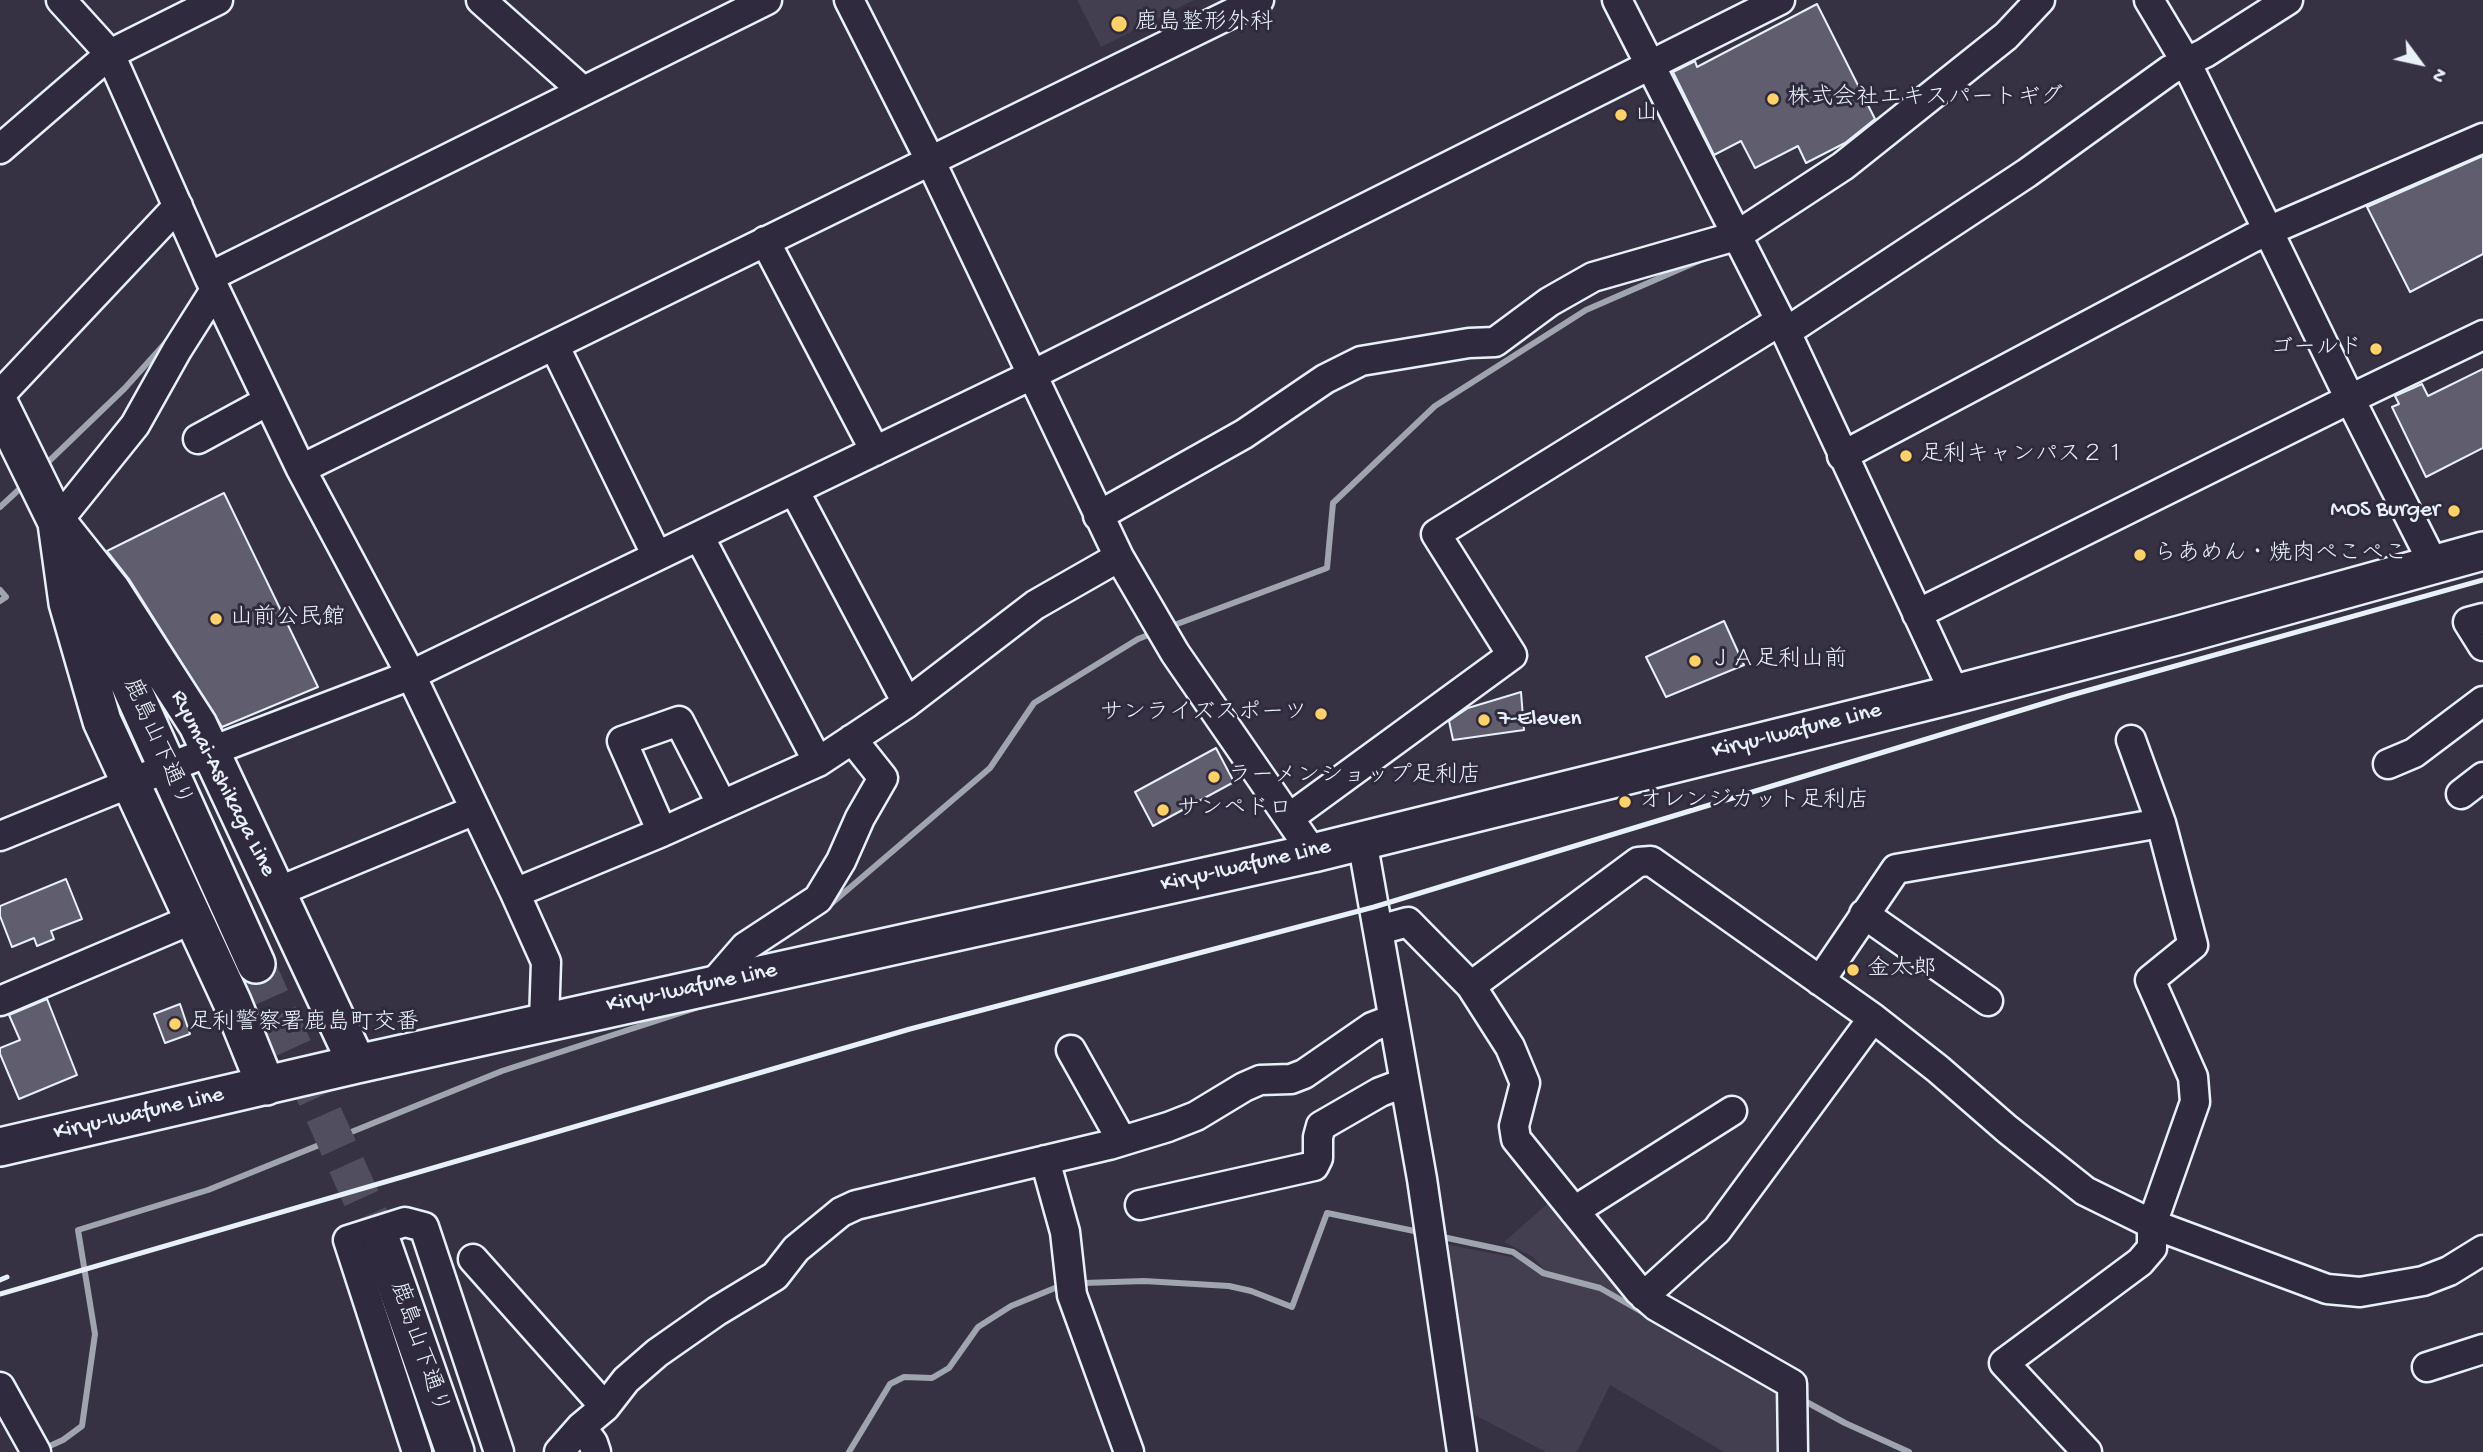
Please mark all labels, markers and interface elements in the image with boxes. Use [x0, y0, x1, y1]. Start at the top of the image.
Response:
place label: 鹿島整形外科 [1135, 10, 1273, 38]
marker: 鹿島整形外科 [1109, 14, 1129, 34]
north arrow [2385, 28, 2455, 98]
text: N [2425, 63, 2451, 86]
place label: 株式会社エキスパートギグ [1787, 85, 2063, 113]
marker: 株式会社エキスパートギグ [1765, 91, 1781, 107]
place label: 山 [1635, 101, 1658, 129]
marker: 山 [1613, 107, 1629, 123]
place label: ゴールド [2270, 335, 2362, 363]
marker: ゴールド [2368, 341, 2384, 357]
place label: 足利キャンパス２１ [1920, 442, 2127, 470]
marker: 足利キャンパス２１ [1898, 448, 1914, 464]
place label: MOS Burger [2330, 497, 2440, 525]
marker: MOS Burger [2446, 503, 2462, 519]
place label: らあめん・焼肉ぺこぺこ [2154, 541, 2407, 569]
marker: らあめん・焼肉ぺこぺこ [2132, 547, 2148, 563]
place label: 山前公民館 [230, 605, 345, 633]
marker: 山前公民館 [208, 611, 224, 627]
place label: ＪＡ足利山前 [1709, 647, 1847, 675]
marker: ＪＡ足利山前 [1687, 653, 1703, 669]
street label: 鹿島山下通り [115, 674, 197, 812]
street label: Ryumai-Ashikaga Line [163, 686, 281, 882]
street label: Kiryu-Iwafune Line [1709, 698, 1885, 766]
place label: サンライズスポーツ [1100, 700, 1307, 728]
marker: サンライズスポーツ [1313, 706, 1329, 722]
place label: 7-Eleven [1498, 706, 1581, 734]
marker: 7-Eleven [1476, 712, 1492, 728]
place label: ラーメンショップ足利店 [1228, 763, 1481, 791]
marker: ラーメンショップ足利店 [1206, 769, 1222, 785]
place label: オレンジカット足利店 [1639, 788, 1869, 816]
marker: オレンジカット足利店 [1617, 794, 1633, 810]
place label: サンペドロ [1177, 796, 1292, 824]
marker: サンペドロ [1155, 802, 1171, 818]
street label: Kiryu-Iwafune Line [1158, 834, 1334, 900]
place label: 金太郎 [1867, 956, 1936, 984]
street label: Kiryu-Iwafune Line [604, 957, 780, 1021]
marker: 金太郎 [1845, 962, 1861, 978]
place label: 足利警察署鹿島町交番 [189, 1010, 419, 1038]
marker: 足利警察署鹿島町交番 [167, 1016, 183, 1032]
street label: Kiryu-Iwafune Line [51, 1082, 227, 1148]
street label: 鹿島山下通り [382, 1278, 454, 1418]

